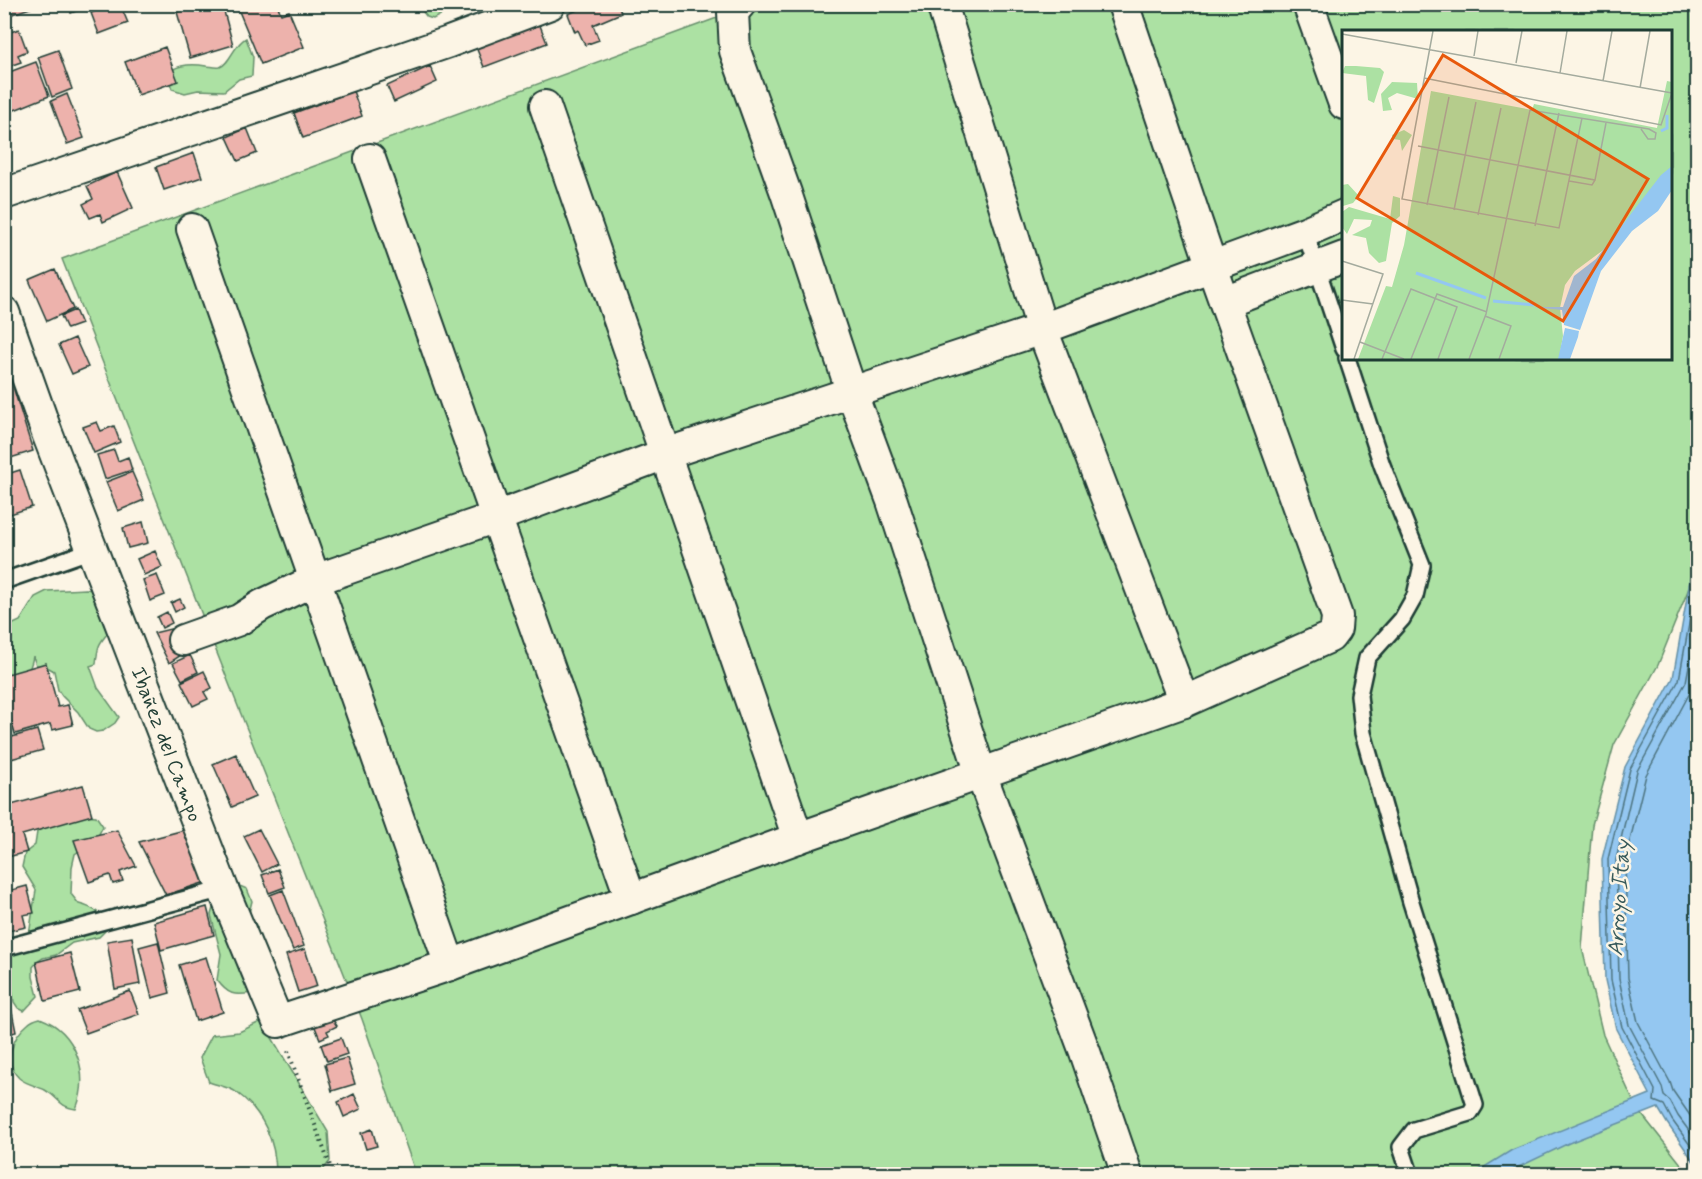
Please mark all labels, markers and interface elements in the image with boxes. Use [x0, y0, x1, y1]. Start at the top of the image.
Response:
inset map [1342, 30, 1672, 360]
street label: Ibañez del Campo [124, 663, 209, 826]
water label: Arroyo Itay [1602, 838, 1638, 957]

